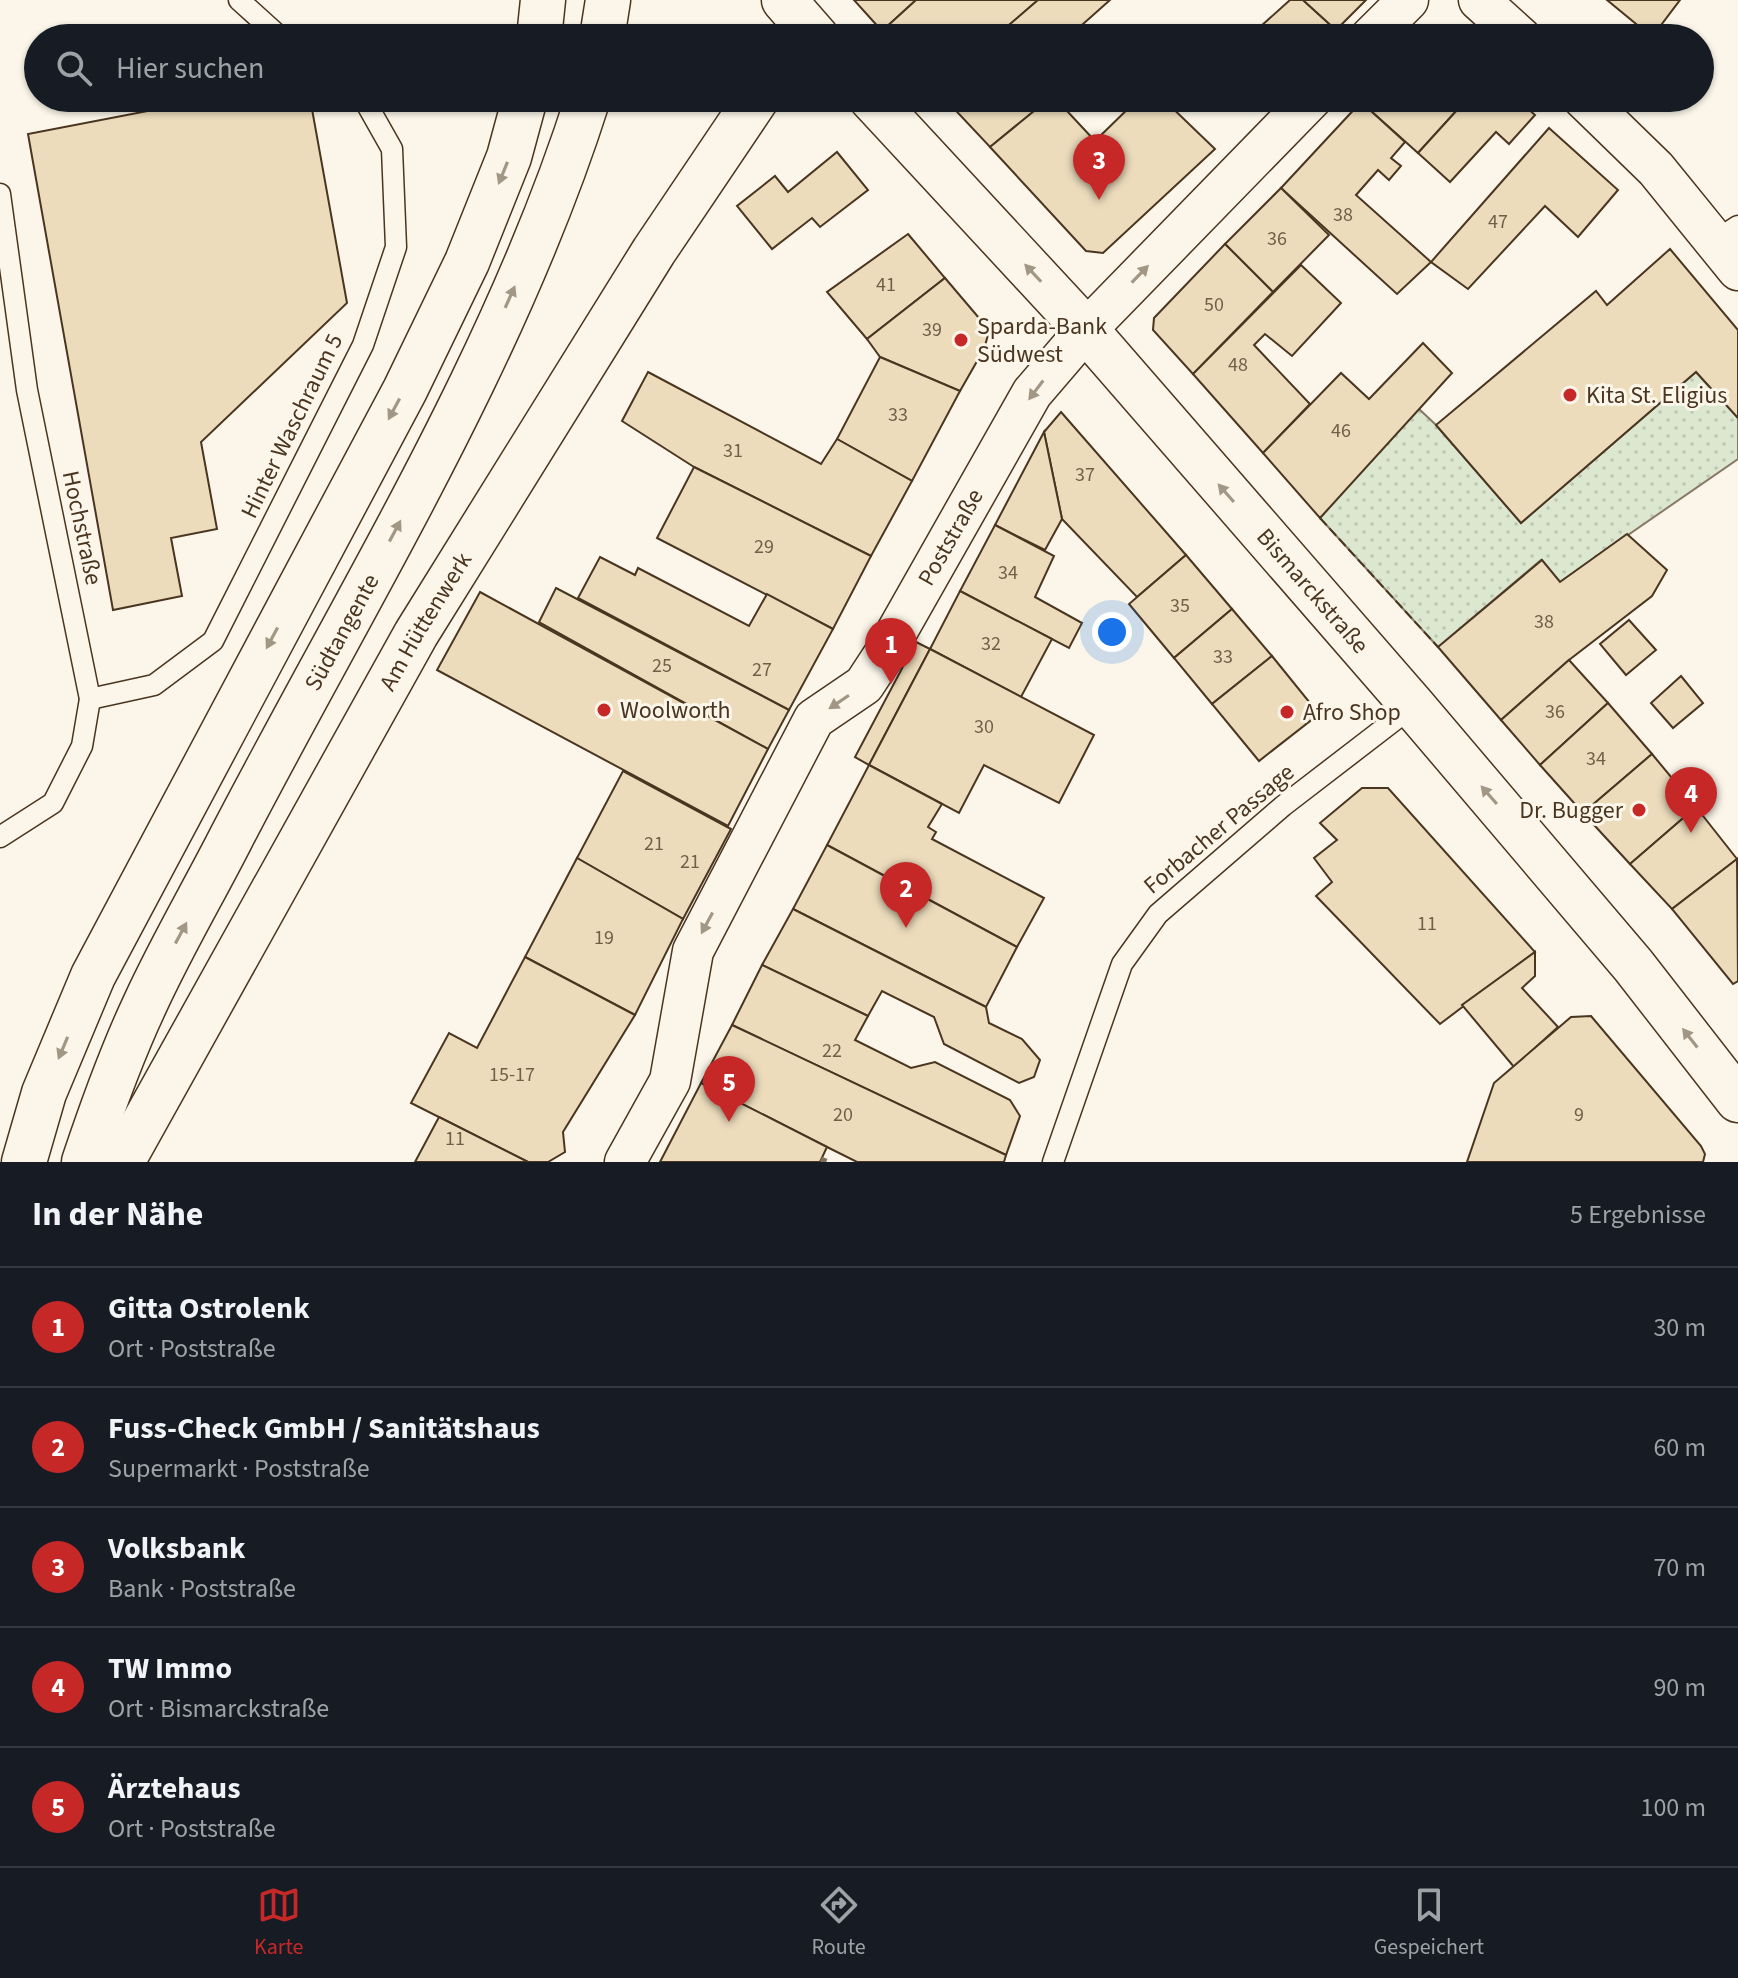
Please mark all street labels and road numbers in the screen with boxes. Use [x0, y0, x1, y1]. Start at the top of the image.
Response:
street label: Hinter Waschraum 5 [232, 328, 352, 524]
street label: Hochstraße [53, 468, 111, 588]
street label: Poststraße [909, 482, 992, 592]
street label: Bismarckstraße [1248, 520, 1377, 661]
street label: Am Hüttenwerk [370, 545, 480, 697]
street label: Südtangente [295, 567, 388, 697]
street label: Forbacher Passage [1136, 755, 1302, 903]

